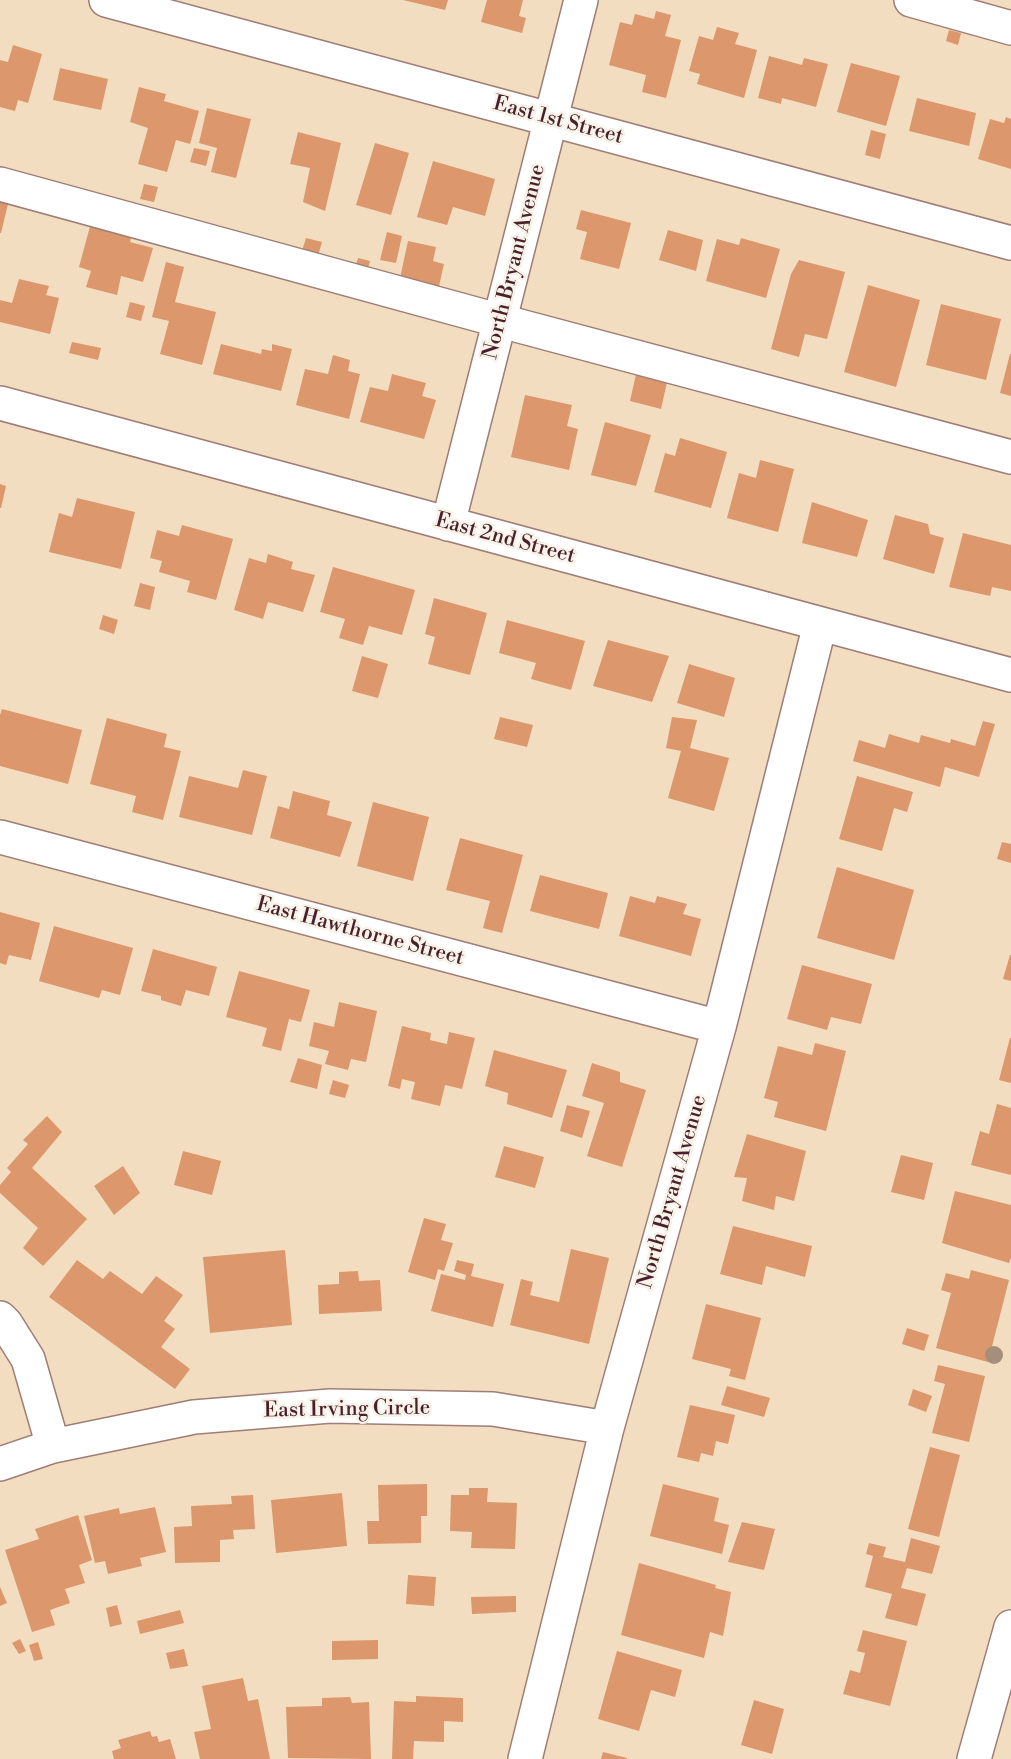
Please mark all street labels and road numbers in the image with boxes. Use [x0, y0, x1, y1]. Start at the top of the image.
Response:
street label: East 1st Street [490, 92, 626, 150]
street label: North Bryant Avenue [479, 162, 551, 362]
street label: East 2nd Street [432, 508, 578, 570]
street label: East Hawthorne Street [253, 892, 467, 972]
street label: North Bryant Avenue [633, 1092, 713, 1292]
street label: East Irving Circle [263, 1396, 431, 1424]

